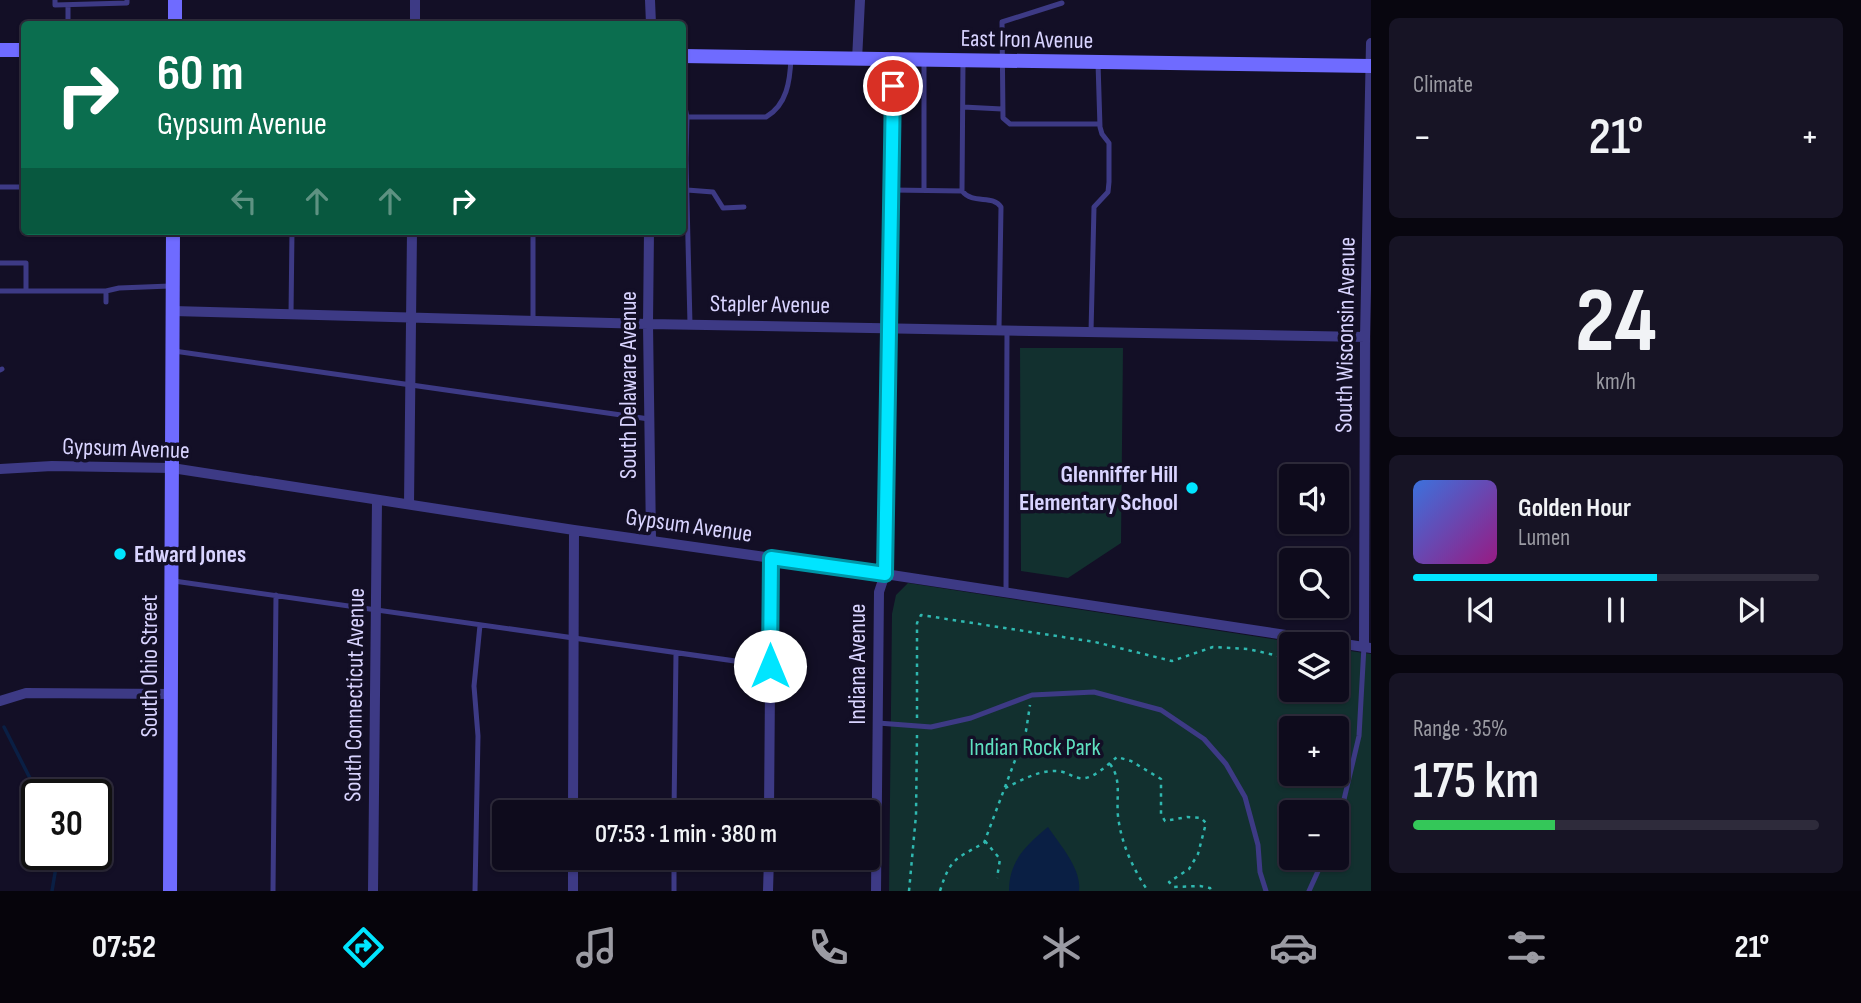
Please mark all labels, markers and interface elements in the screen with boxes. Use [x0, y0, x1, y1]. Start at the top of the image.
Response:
street label: East Iron Avenue [960, 24, 1094, 55]
text: 60 m [157, 45, 244, 104]
icon: right [42, 49, 133, 140]
pin [863, 56, 923, 116]
icon: arrive [874, 67, 912, 105]
text: Climate [1413, 71, 1473, 99]
text: Gypsum Avenue [157, 105, 327, 144]
text: 21° [1589, 106, 1643, 169]
text: − [1413, 115, 1432, 160]
text: + [1800, 115, 1819, 160]
icon: left [225, 182, 263, 220]
icon: ahead [298, 182, 336, 220]
icon: ahead [371, 182, 409, 220]
icon: right [444, 182, 482, 220]
street label: South Wisconsin Avenue [1329, 237, 1362, 433]
text: 24 [1575, 268, 1657, 377]
street label: Stapler Avenue [710, 289, 830, 320]
street label: South Delaware Avenue [614, 291, 643, 479]
text: km/h [1596, 368, 1636, 396]
street label: Gypsum Avenue [62, 432, 190, 465]
place label: Glenniffer Hill Elementary School [1019, 460, 1178, 517]
map controls [1279, 464, 1349, 870]
button: sound [1279, 464, 1349, 534]
marker: Glenniffer Hill Elementary School [1184, 480, 1200, 496]
text: Golden Hour [1518, 493, 1631, 524]
street label: Gypsum Avenue [624, 502, 754, 549]
text: Lumen [1518, 524, 1570, 552]
place label: Edward Jones [134, 540, 246, 569]
marker: Edward Jones [112, 546, 128, 562]
button: search [1279, 548, 1349, 618]
street label: South Connecticut Avenue [338, 588, 371, 802]
icon: previous [1462, 591, 1500, 629]
icon: pause [1597, 591, 1635, 629]
icon: next [1732, 591, 1770, 629]
street label: South Ohio Street [135, 595, 164, 737]
street label: Indiana Avenue [843, 604, 872, 724]
position arrow [733, 629, 807, 703]
button: layers [1279, 632, 1349, 702]
text: Range · 35% [1413, 715, 1508, 743]
button: + [1279, 716, 1349, 786]
park label: Indian Rock Park [969, 733, 1101, 762]
text: 175 km [1413, 750, 1539, 813]
speed limit sign: 30 [21, 779, 112, 870]
button: − [1279, 800, 1349, 870]
text: 07:53 · 1 min · 380 m [595, 819, 777, 850]
icon: directions [339, 923, 388, 972]
icon: music [572, 923, 621, 972]
icon: phone [804, 923, 853, 972]
icon: climate [1037, 923, 1086, 972]
icon: car [1269, 923, 1318, 972]
icon: filters [1502, 923, 1551, 972]
text: 07:52 [92, 928, 156, 967]
text: 21° [1734, 928, 1769, 967]

